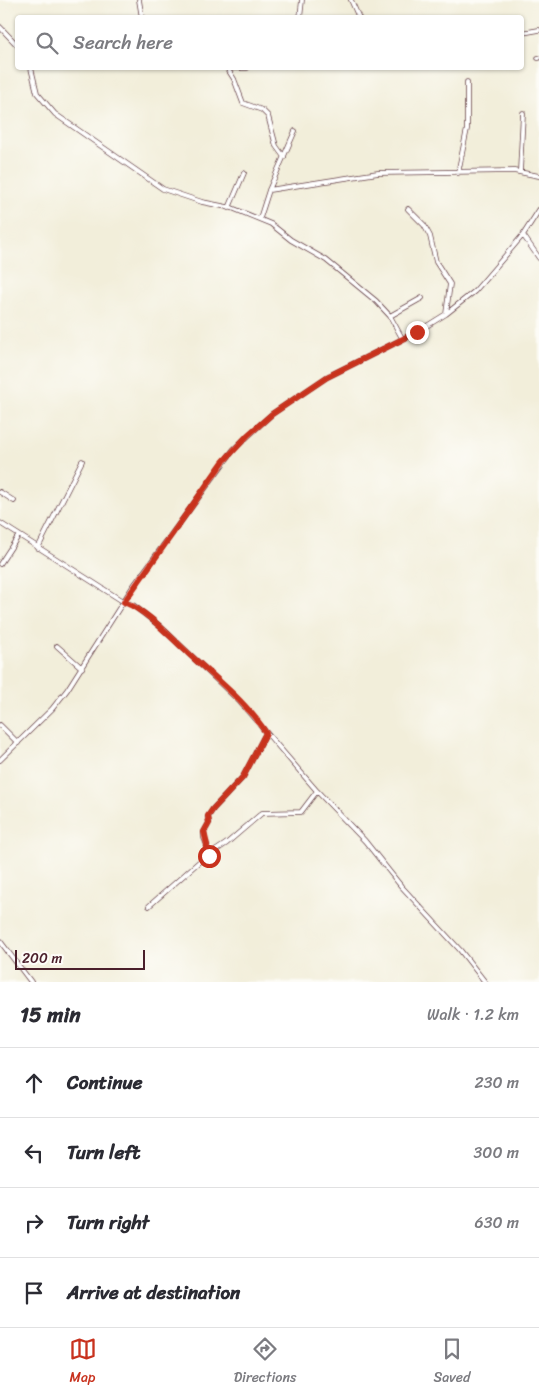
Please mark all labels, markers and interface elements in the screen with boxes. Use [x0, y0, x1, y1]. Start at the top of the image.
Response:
search box [15, 15, 524, 70]
text: Search here [73, 26, 173, 59]
icon: search [33, 29, 61, 57]
route end [406, 321, 429, 344]
route start [198, 845, 221, 868]
text: 200 m [22, 946, 62, 971]
scale bar [15, 947, 145, 970]
text: 15 min [20, 996, 81, 1034]
text: Walk · 1.2 km [427, 1000, 519, 1029]
text: Continue [67, 1066, 143, 1099]
text: 230 m [474, 1068, 519, 1097]
icon: ahead [20, 1069, 48, 1097]
text: Turn left [67, 1136, 140, 1169]
text: 300 m [474, 1138, 519, 1167]
icon: left [20, 1139, 48, 1167]
text: Turn right [67, 1206, 149, 1239]
text: 630 m [475, 1208, 519, 1237]
icon: right [20, 1209, 48, 1237]
text: Arrive at destination [67, 1276, 240, 1309]
icon: arrive [20, 1279, 48, 1307]
tab: Map [69, 1335, 97, 1390]
tab: Directions [234, 1335, 296, 1390]
tab: Saved [434, 1335, 470, 1390]

